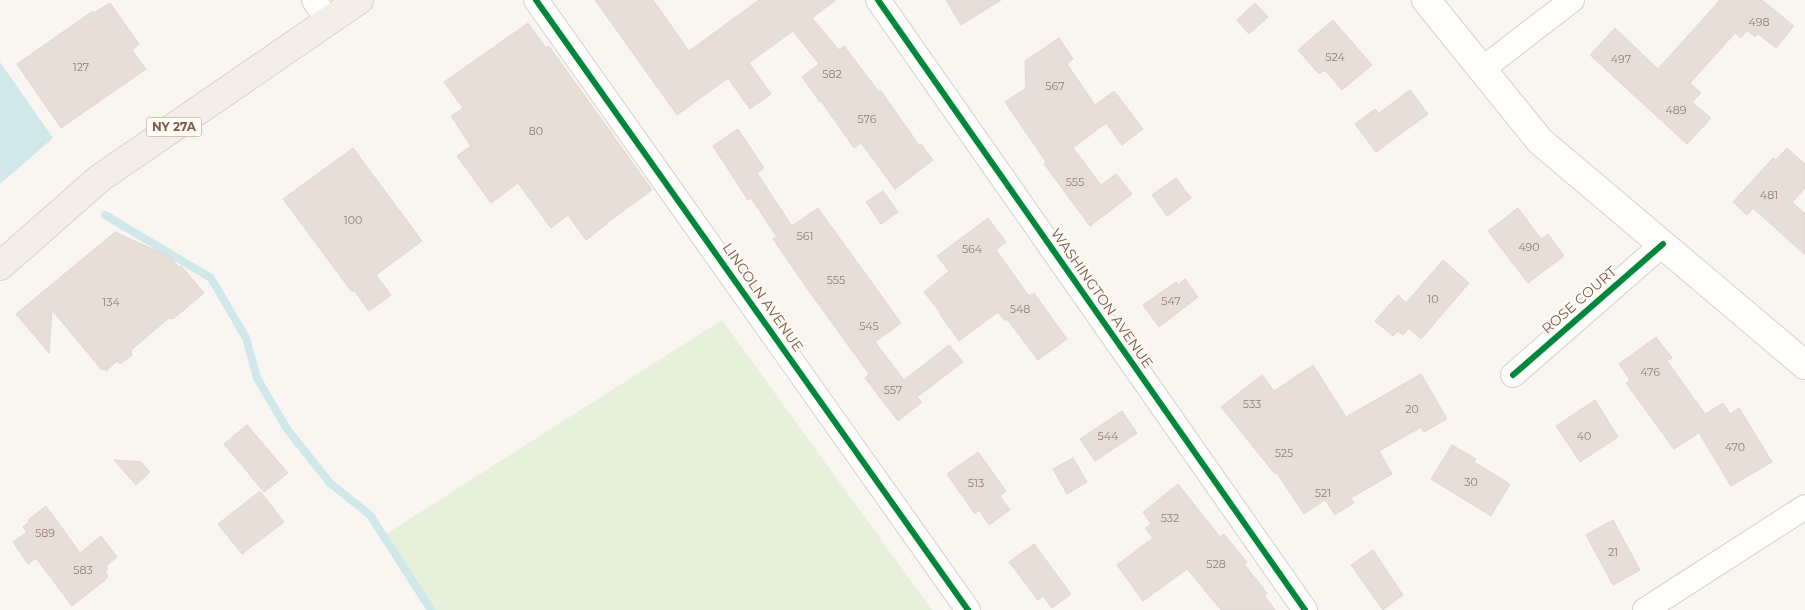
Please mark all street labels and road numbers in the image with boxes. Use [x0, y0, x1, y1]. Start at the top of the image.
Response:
road number: NY 27A [146, 118, 202, 136]
street label: WASHINGTON AVENUE [1047, 225, 1157, 371]
street label: LINCOLN AVENUE [719, 239, 807, 355]
street label: ROSE COURT [1538, 262, 1620, 338]

